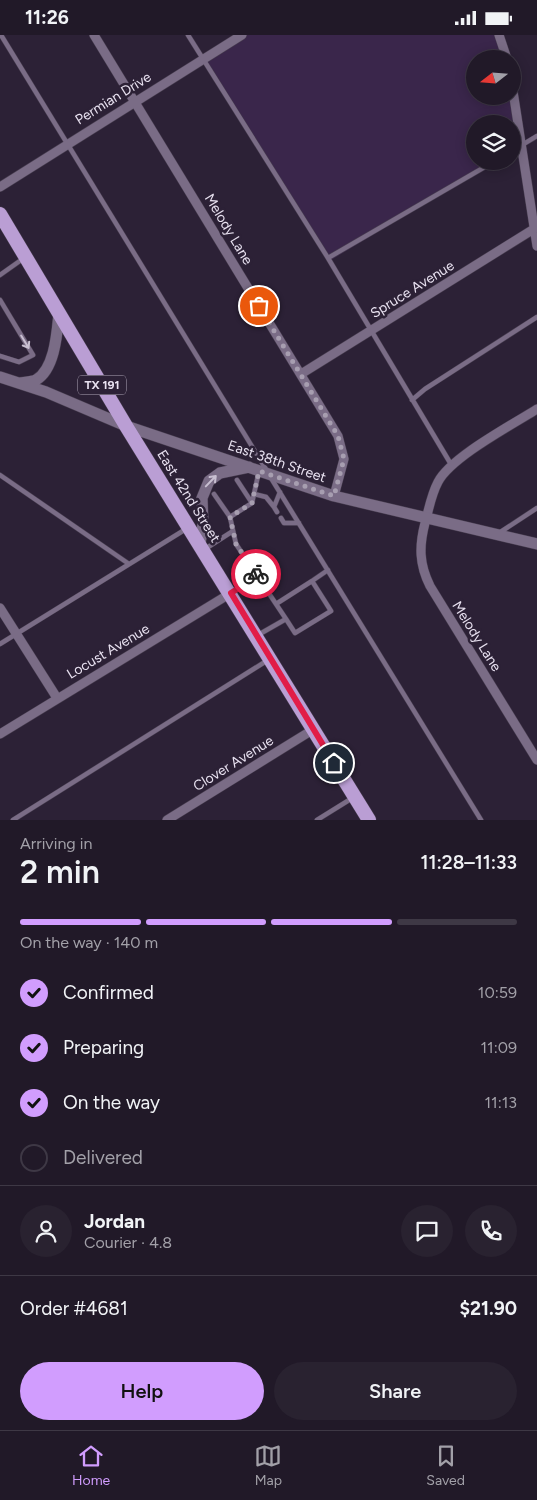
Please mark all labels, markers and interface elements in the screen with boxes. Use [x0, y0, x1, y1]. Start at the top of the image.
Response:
text: 11:26 [25, 6, 69, 29]
north arrow [466, 50, 521, 105]
map controls [466, 50, 521, 170]
street label: Permian Drive [72, 68, 155, 128]
button: layers [466, 115, 521, 170]
street label: Melody Lane [201, 191, 257, 268]
street label: Spruce Avenue [367, 257, 458, 322]
pin [238, 285, 280, 327]
icon: bag [245, 292, 273, 320]
one-way arrow [21, 334, 31, 348]
road number: TX 191 [78, 375, 126, 395]
street label: East 38th Street [226, 437, 328, 486]
street label: East 42nd Street [153, 447, 224, 546]
one-way arrow [205, 475, 217, 487]
courier [231, 549, 281, 599]
icon: bike [242, 560, 270, 588]
street label: Melody Lane [448, 598, 505, 675]
street label: Locust Avenue [64, 620, 153, 683]
street label: Clover Avenue [190, 732, 277, 795]
pin [313, 742, 355, 784]
icon: home [320, 749, 348, 777]
text: Arriving in [20, 834, 92, 853]
text: 11:28–11:33 [421, 851, 517, 874]
text: 2 min [20, 853, 100, 891]
text: On the way · 140 m [20, 933, 158, 952]
icon: check [20, 979, 48, 1007]
text: Confirmed [63, 981, 154, 1004]
text: 10:59 [478, 983, 517, 1002]
icon: check [20, 1034, 48, 1062]
text: Preparing [63, 1036, 144, 1059]
text: 11:09 [480, 1038, 517, 1057]
icon: check [20, 1089, 48, 1117]
text: On the way [63, 1091, 160, 1114]
text: 11:13 [484, 1093, 517, 1112]
text: Delivered [63, 1146, 143, 1169]
button: person [20, 1205, 72, 1257]
button: chat [401, 1205, 453, 1257]
button: phone [465, 1205, 517, 1257]
text: Jordan [84, 1210, 145, 1233]
text: Courier · 4.8 [84, 1233, 172, 1252]
text: Order #4681 [20, 1297, 128, 1320]
text: $21.90 [459, 1297, 517, 1320]
button: Help [20, 1362, 264, 1420]
button: Share [274, 1362, 517, 1420]
tab: Home [72, 1442, 110, 1489]
tab: Map [254, 1442, 282, 1489]
tab: Saved [426, 1442, 465, 1489]

